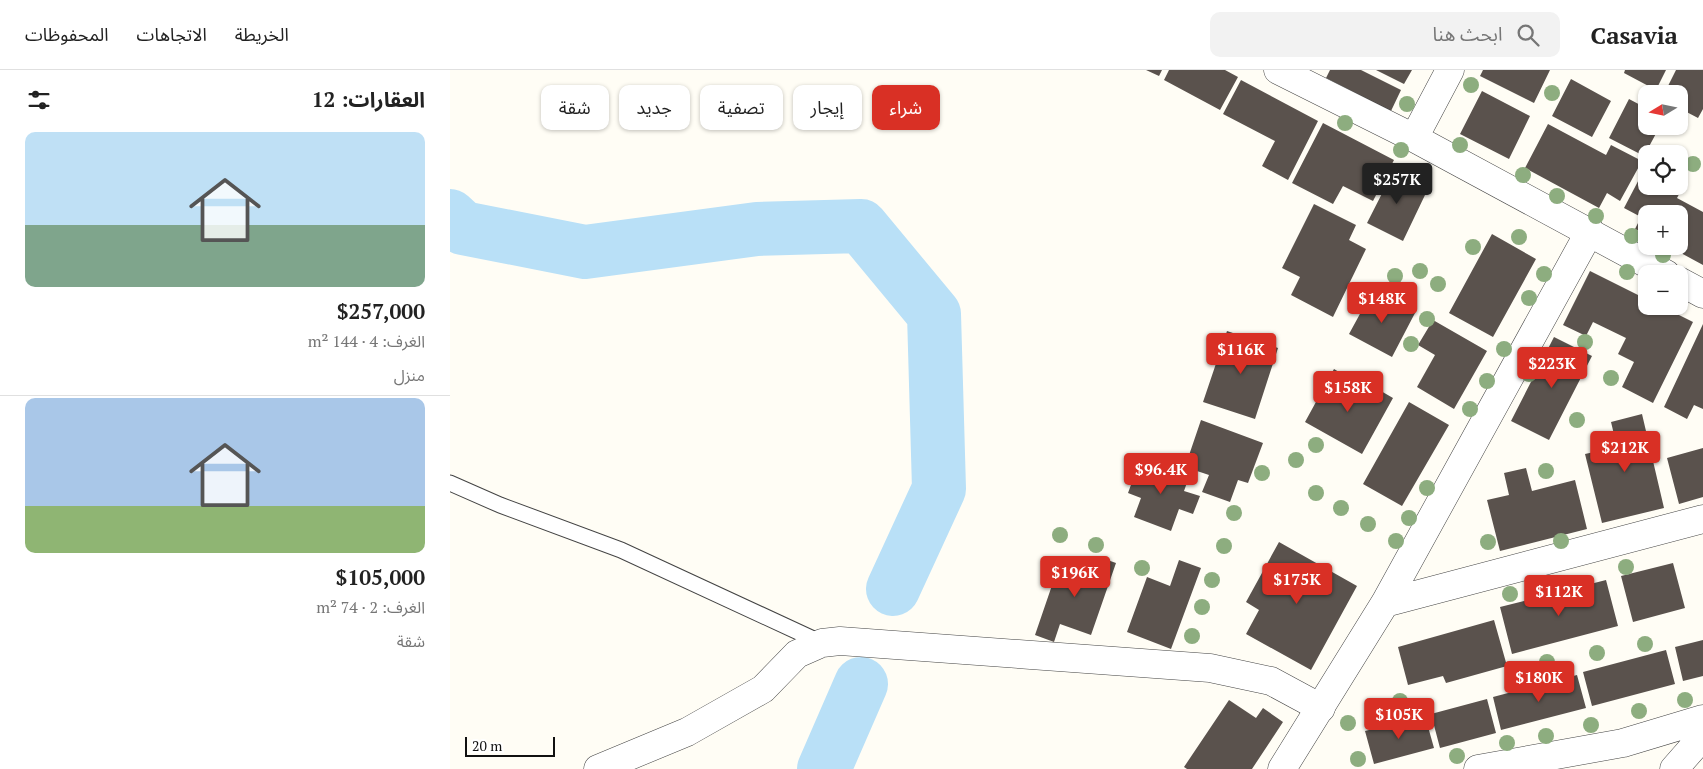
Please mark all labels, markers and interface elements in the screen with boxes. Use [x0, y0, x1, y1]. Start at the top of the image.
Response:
search box [1210, 12, 1560, 57]
text: Casavia [1590, 19, 1678, 51]
text: ابحث هنا [1432, 21, 1502, 46]
icon: search [1514, 21, 1542, 49]
text: المحفوظات [25, 22, 109, 46]
text: الاتجاهات [137, 22, 207, 46]
text: الخريطة [235, 22, 289, 46]
text: العقارات: 12 [312, 85, 425, 113]
chip: شقة [541, 85, 609, 130]
chip: جديد [619, 85, 690, 130]
chip: تصفية [700, 85, 783, 130]
chip: إيجار [793, 85, 862, 130]
chip: شراء [872, 85, 940, 130]
north arrow [1638, 85, 1688, 135]
map controls [1638, 85, 1688, 315]
icon: filters [25, 86, 53, 114]
button: locate [1638, 145, 1688, 195]
pin: $257K [1362, 162, 1432, 205]
icon: home [180, 165, 270, 255]
text: $257K [1373, 168, 1421, 190]
button: + [1638, 205, 1688, 255]
button: − [1638, 265, 1688, 315]
pin: $148K [1347, 282, 1417, 324]
text: $148K [1358, 287, 1406, 309]
text: $257,000 [337, 297, 425, 325]
text: الغرف: 4 · 144 m² [308, 330, 425, 352]
pin: $116K [1206, 332, 1276, 375]
text: $116K [1217, 338, 1265, 360]
pin: $223K [1517, 346, 1587, 389]
text: $223K [1528, 352, 1576, 374]
text: منزل [394, 364, 425, 386]
pin: $158K [1313, 370, 1383, 413]
text: $158K [1324, 376, 1372, 398]
icon: home [180, 430, 270, 520]
pin: $212K [1590, 430, 1660, 473]
text: $212K [1601, 436, 1649, 458]
pin: $96.4K [1120, 452, 1202, 495]
text: $96.4K [1135, 458, 1187, 480]
pin: $196K [1040, 556, 1110, 598]
text: $196K [1051, 561, 1099, 583]
pin: $175K [1262, 562, 1332, 605]
text: $105,000 [336, 563, 425, 591]
text: $175K [1273, 568, 1321, 590]
pin: $112K [1524, 574, 1594, 617]
text: $112K [1535, 580, 1583, 602]
text: الغرف: 2 · 74 m² [316, 596, 425, 618]
text: شقة [397, 630, 425, 652]
pin: $180K [1504, 660, 1574, 703]
text: $180K [1515, 666, 1563, 688]
pin: $105K [1364, 698, 1434, 740]
text: $105K [1375, 703, 1423, 725]
scale bar [465, 734, 555, 757]
text: 20 m [472, 736, 502, 755]

